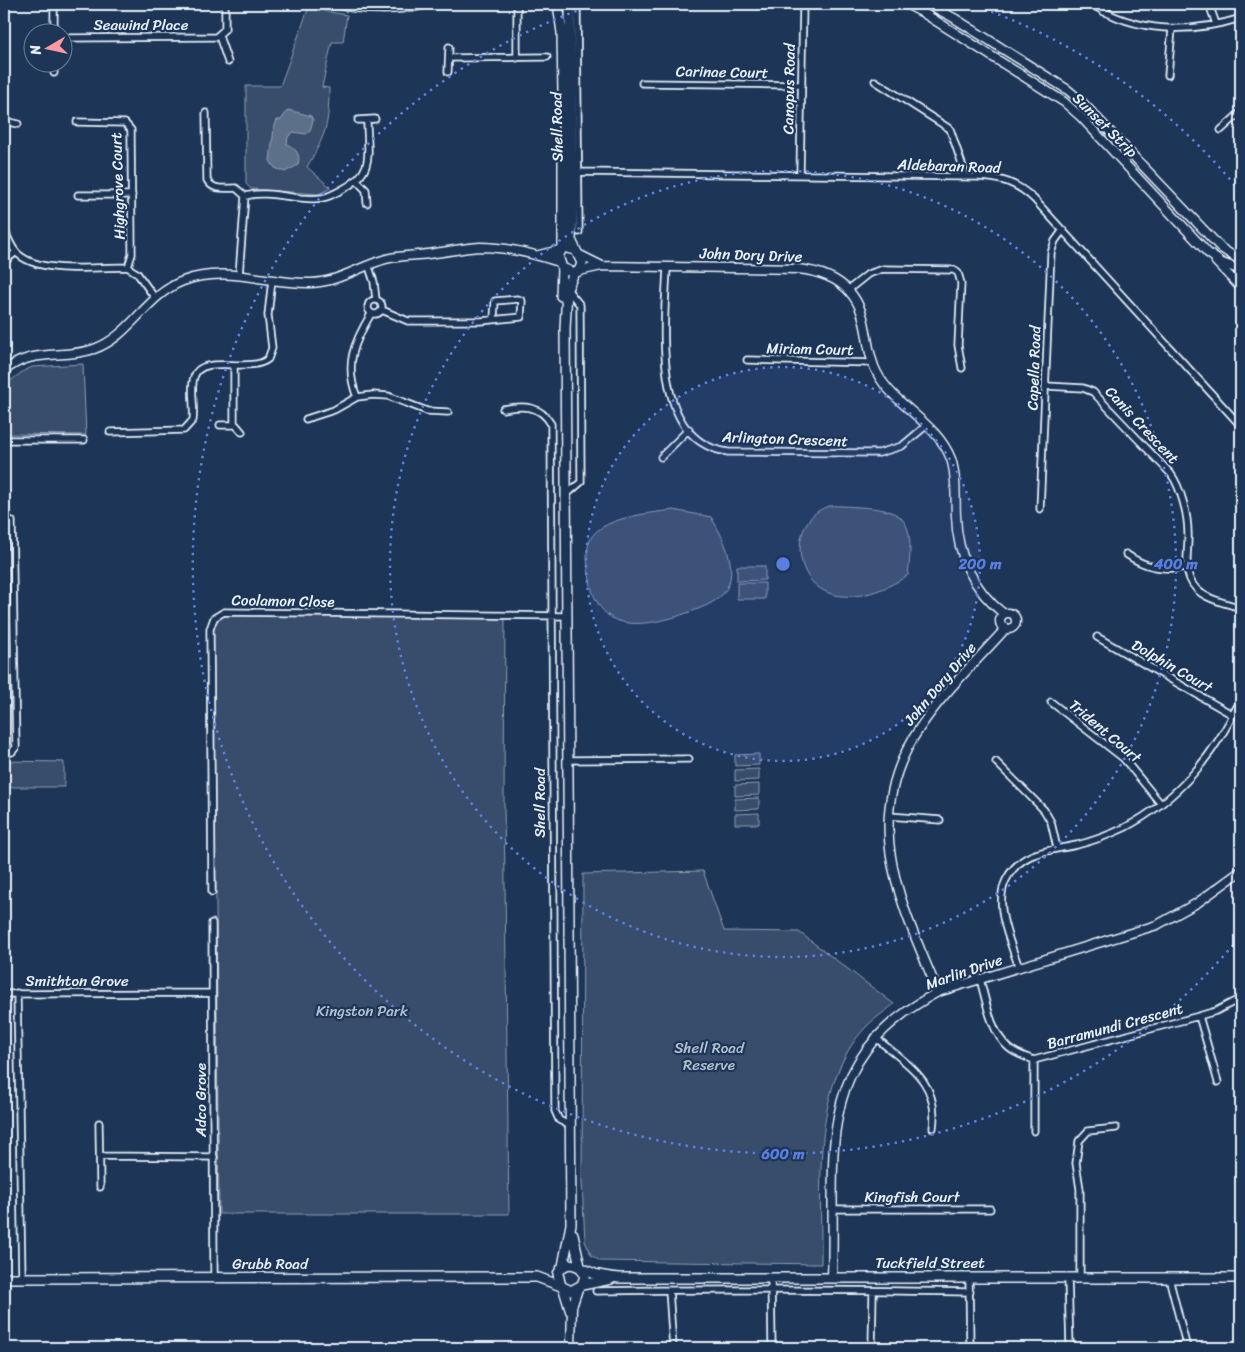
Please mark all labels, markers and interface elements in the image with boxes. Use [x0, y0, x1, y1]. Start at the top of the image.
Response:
street label: Seawind Place [93, 12, 189, 38]
north arrow [22, 22, 72, 72]
street label: Canopus Road [775, 42, 803, 135]
text: N [23, 43, 49, 58]
street label: Carinae Court [676, 58, 769, 86]
street label: Sunset Strip [1066, 86, 1144, 164]
street label: Shell Road [543, 91, 571, 162]
street label: Highgrove Court [103, 131, 133, 240]
street label: Aldebaran Road [896, 151, 1002, 181]
street label: John Dory Drive [698, 240, 803, 270]
street label: Capella Road [1020, 324, 1049, 411]
street label: Miriam Court [766, 335, 854, 363]
street label: Canis Crescent [1099, 380, 1186, 471]
street label: Arlington Crescent [721, 424, 849, 454]
text: 200 m [957, 551, 1002, 577]
text: 400 m [1153, 551, 1198, 577]
centre of rings [774, 555, 792, 573]
street label: Coolamon Close [231, 587, 335, 615]
street label: Dolphin Court [1127, 632, 1218, 700]
street label: John Dory Drive [896, 636, 983, 733]
street label: Trident Court [1063, 693, 1148, 770]
street label: Shell Road [527, 767, 553, 838]
street label: Marlin Drive [922, 947, 1006, 997]
street label: Smithton Grove [25, 968, 129, 994]
street label: Barramundi Crescent [1044, 995, 1186, 1057]
park label: Kingston Park [316, 998, 409, 1024]
park label: Shell Road Reserve [674, 1035, 745, 1078]
street label: Adco Grove [188, 1063, 214, 1138]
text: 600 m [761, 1141, 805, 1167]
street label: Kingfish Court [864, 1184, 961, 1210]
street label: Tuckfield Street [875, 1250, 985, 1276]
street label: Grubb Road [232, 1251, 309, 1277]

